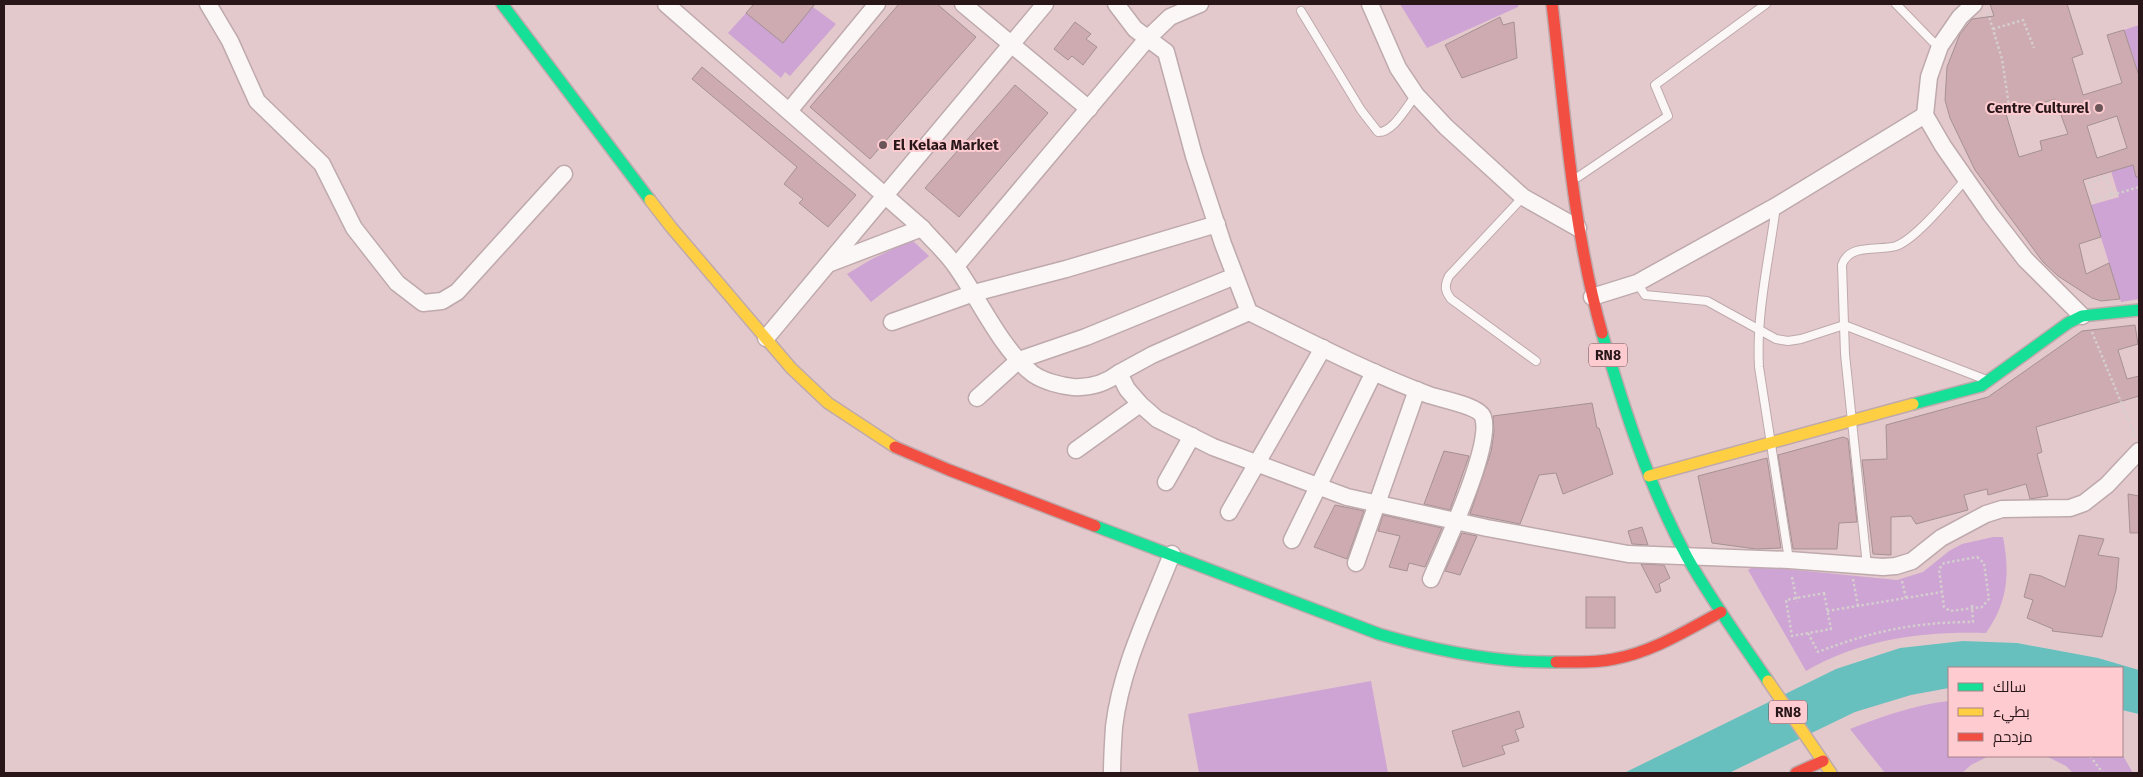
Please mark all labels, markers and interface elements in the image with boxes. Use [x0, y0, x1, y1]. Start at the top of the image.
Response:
place label: Centre Culturel [1986, 99, 2090, 117]
marker: Centre Culturel [2093, 102, 2105, 114]
place label: El Kelaa Market [893, 136, 999, 154]
marker: El Kelaa Market [877, 139, 889, 151]
road number: RN8 [1589, 344, 1627, 366]
legend [1948, 667, 2123, 757]
text: سالك [1993, 678, 2026, 696]
road number: RN8 [1769, 700, 1807, 724]
text: بطيء [1993, 703, 2030, 724]
text: مزدحم [1993, 728, 2033, 747]

